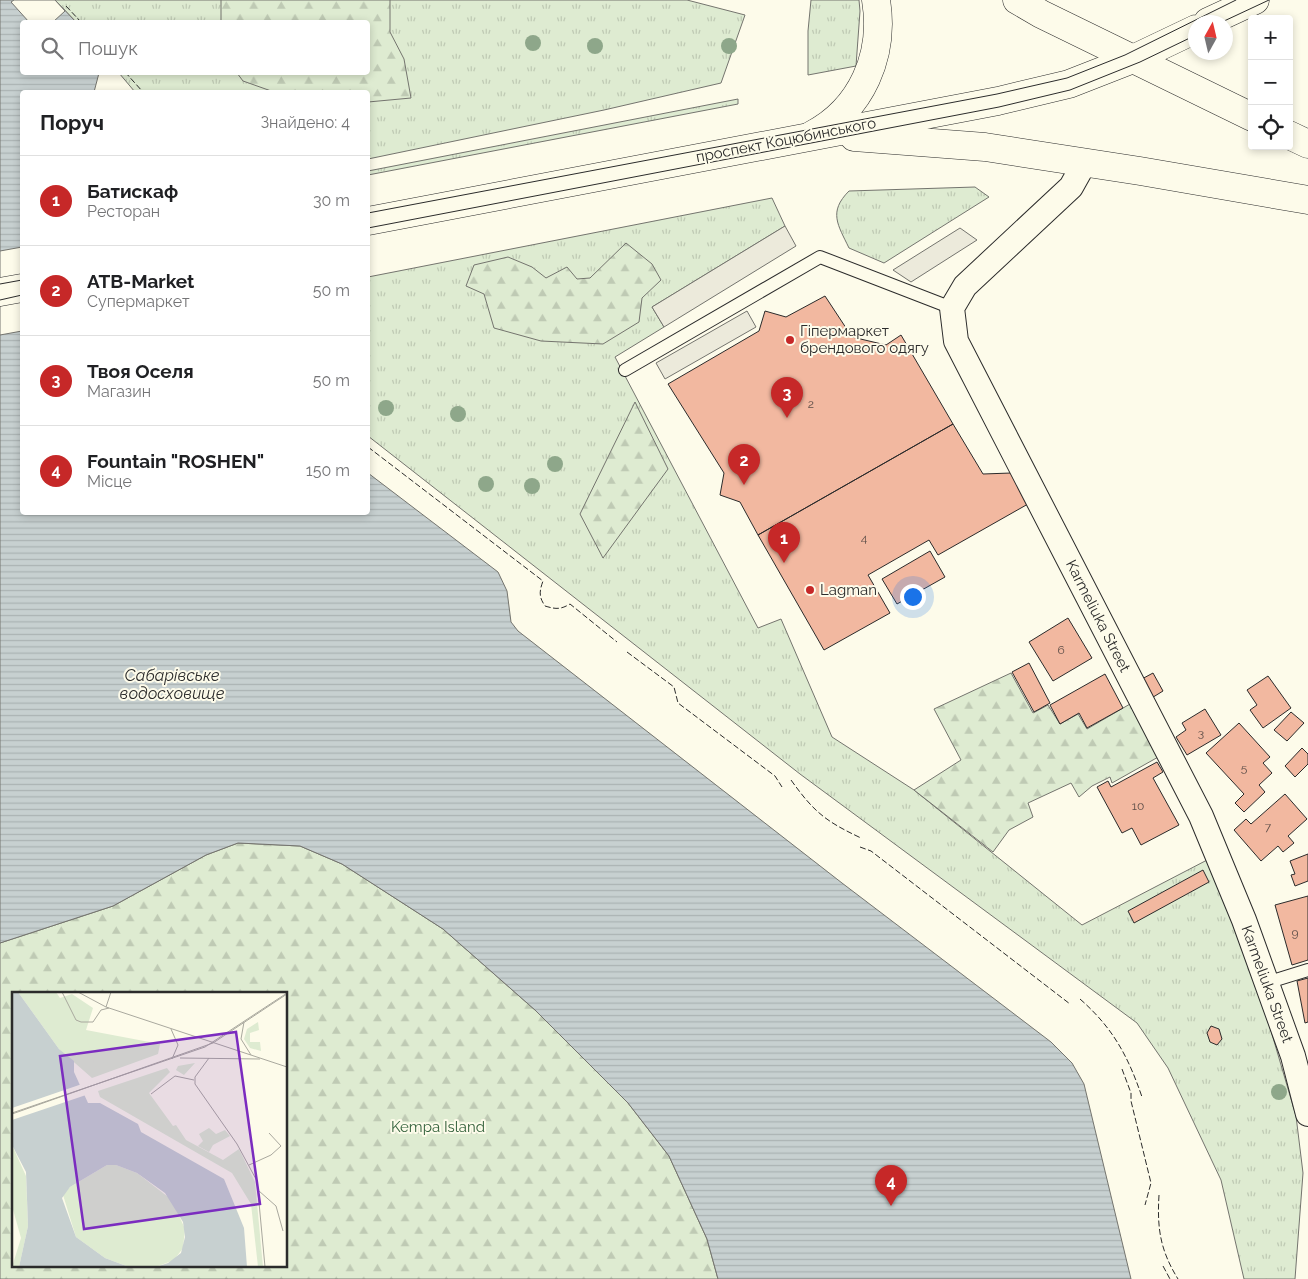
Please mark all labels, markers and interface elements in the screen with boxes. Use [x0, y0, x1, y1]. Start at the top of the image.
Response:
north arrow [1188, 15, 1233, 60]
map controls [1248, 15, 1293, 150]
button: + [1248, 15, 1293, 60]
search box [20, 20, 370, 75]
icon: search [38, 34, 66, 62]
text: Пошук [78, 37, 138, 59]
button: − [1248, 60, 1293, 105]
button: locate [1248, 105, 1293, 150]
text: Поруч [40, 110, 104, 135]
text: Знайдено: 4 [260, 113, 350, 132]
street label: проспект Коцюбинського [694, 114, 878, 166]
text: Батискаф [87, 180, 178, 202]
text: 1 [52, 191, 60, 210]
text: 30 m [313, 191, 350, 210]
text: Ресторан [87, 202, 160, 221]
text: ATB-Market [87, 270, 194, 292]
text: 2 [51, 281, 61, 300]
text: 50 m [313, 281, 350, 300]
text: Супермаркет [87, 292, 190, 311]
place label: Гіпермаркет брендового одягу [800, 322, 929, 357]
marker: Гіпермаркет брендового одягу [784, 334, 796, 346]
text: Твоя Оселя [87, 360, 194, 382]
text: 3 [52, 371, 60, 390]
text: 50 m [313, 371, 350, 390]
pin: 3 [771, 377, 803, 418]
text: Магазин [87, 382, 151, 401]
house number: 2 [808, 397, 814, 411]
pin: 2 [728, 444, 760, 485]
text: Fountain "ROSHEN" [87, 450, 264, 472]
text: 4 [51, 461, 61, 480]
text: 150 m [306, 461, 350, 480]
text: Місце [87, 472, 132, 491]
pin: 1 [768, 522, 800, 563]
house number: 4 [861, 531, 868, 545]
street label: Karmeliuka Street [1062, 557, 1134, 675]
place label: Lagman [820, 581, 877, 599]
marker: Lagman [804, 584, 816, 596]
your location [900, 584, 926, 610]
house number: 6 [1057, 643, 1065, 657]
water label: Сабарівське водосховище [119, 666, 225, 703]
house number: 3 [1198, 726, 1204, 740]
house number: 5 [1241, 761, 1248, 775]
house number: 10 [1132, 799, 1144, 813]
house number: 7 [1265, 820, 1272, 834]
street label: Karmeliuka Street [1237, 923, 1297, 1045]
house number: 9 [1291, 926, 1299, 940]
inset map [12, 992, 288, 1266]
park label: Kempa Island [391, 1118, 485, 1136]
pin: 4 [875, 1165, 907, 1206]

